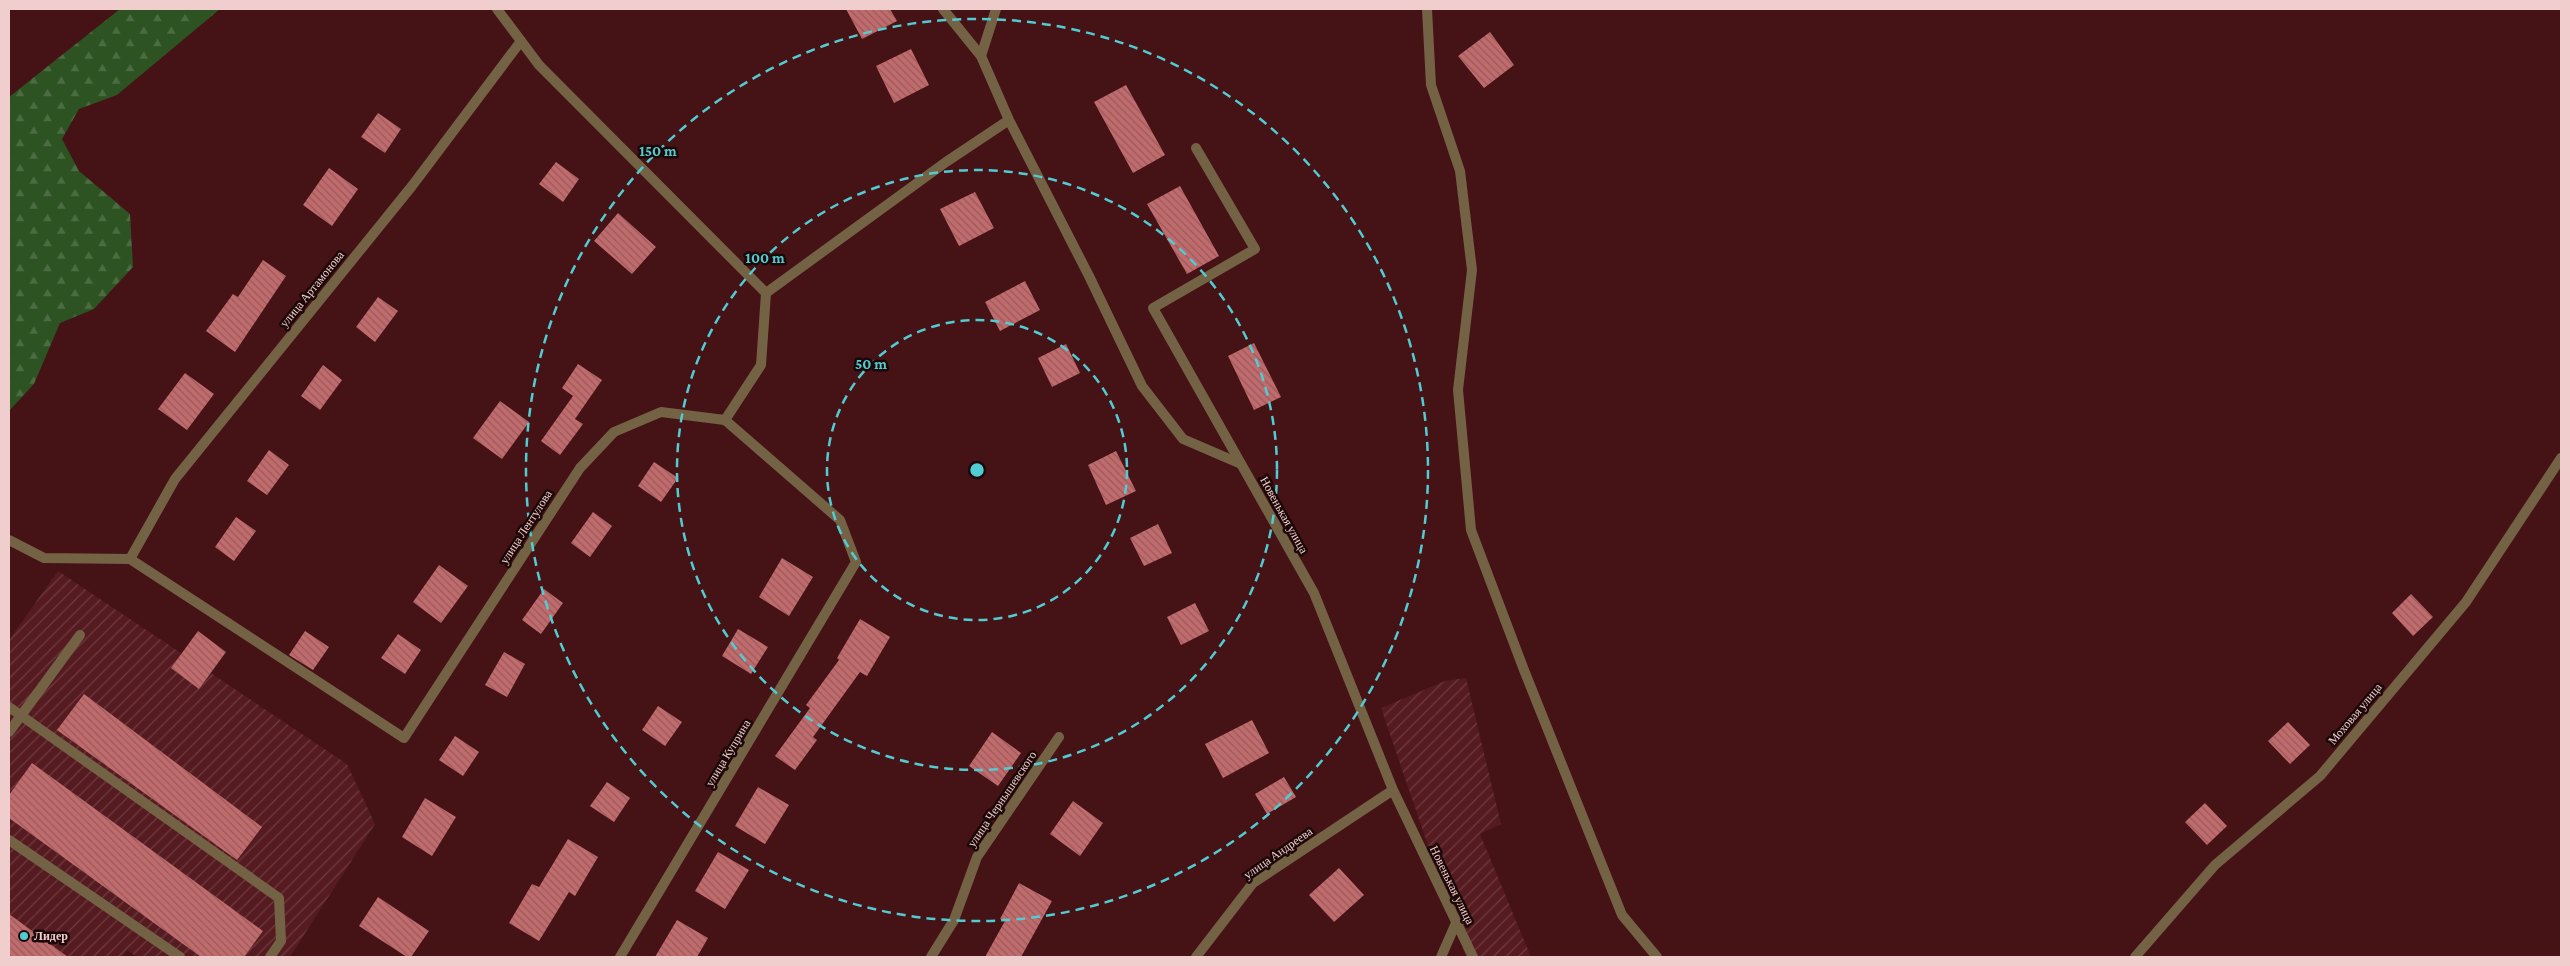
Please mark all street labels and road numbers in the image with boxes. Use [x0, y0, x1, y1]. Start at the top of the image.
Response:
street label: улица Артамонова [277, 248, 347, 330]
street label: Новенькая улица [1257, 474, 1311, 557]
street label: улица Лентулова [497, 487, 555, 566]
street label: Моховая улица [2325, 680, 2385, 748]
street label: улица Куприна [703, 716, 754, 789]
street label: улица Чернышевского [965, 748, 1039, 850]
street label: улица Андреева [1241, 824, 1316, 882]
street label: Новенькая улица [1427, 843, 1477, 927]

